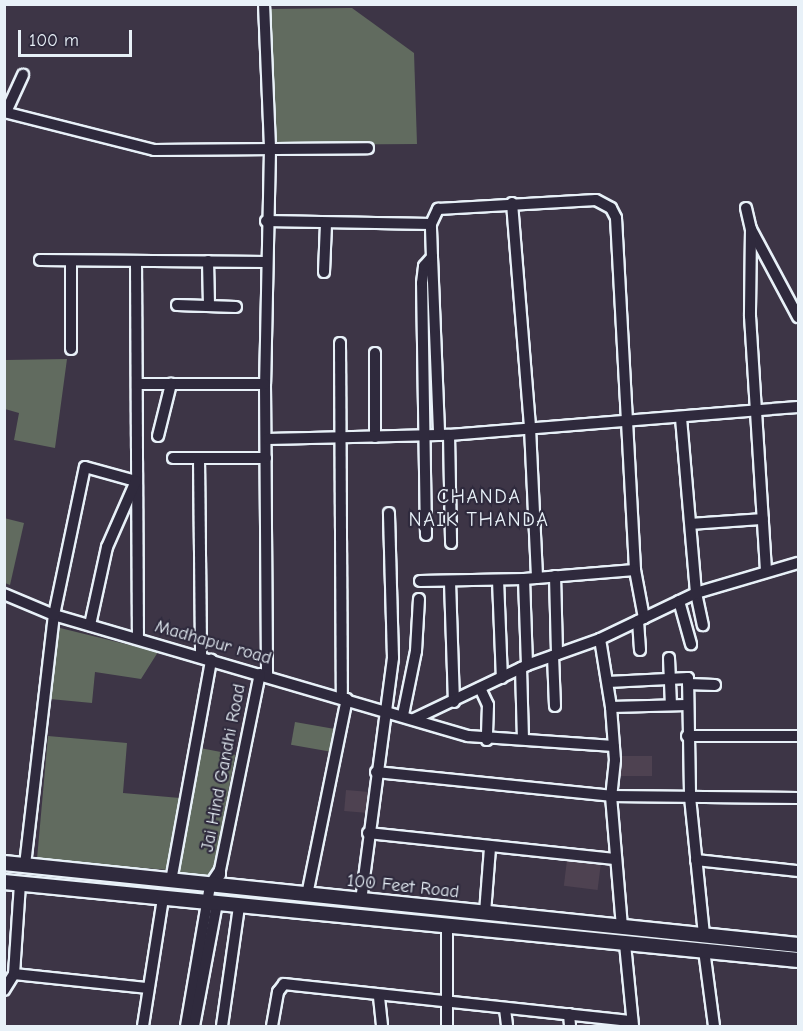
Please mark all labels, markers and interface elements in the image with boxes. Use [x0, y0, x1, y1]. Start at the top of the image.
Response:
scale bar [21, 18, 135, 56]
text: 100 m [29, 30, 79, 51]
district label: CHANDA NAIK THANDA [409, 484, 549, 531]
street label: Madhapur road [152, 616, 274, 670]
street label: Jai Hind Gandhi Road [197, 682, 251, 854]
street label: 100 Feet Road [346, 870, 460, 904]

